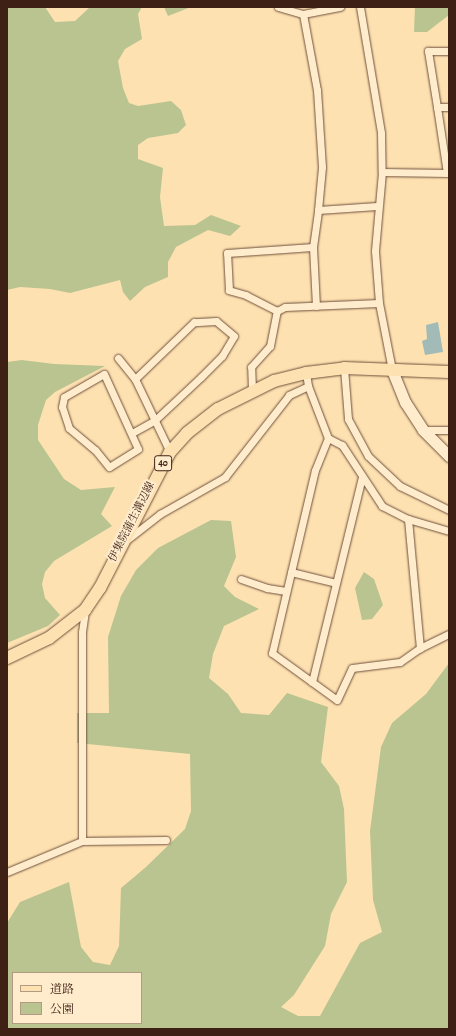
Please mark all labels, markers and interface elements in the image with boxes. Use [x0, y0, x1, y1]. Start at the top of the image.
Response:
road number: 40 [154, 455, 172, 471]
street label: 伊集院蒲生溝辺線 [106, 480, 158, 564]
legend [12, 972, 142, 1024]
text: 道路 [50, 981, 74, 997]
text: 公園 [50, 1001, 74, 1017]

